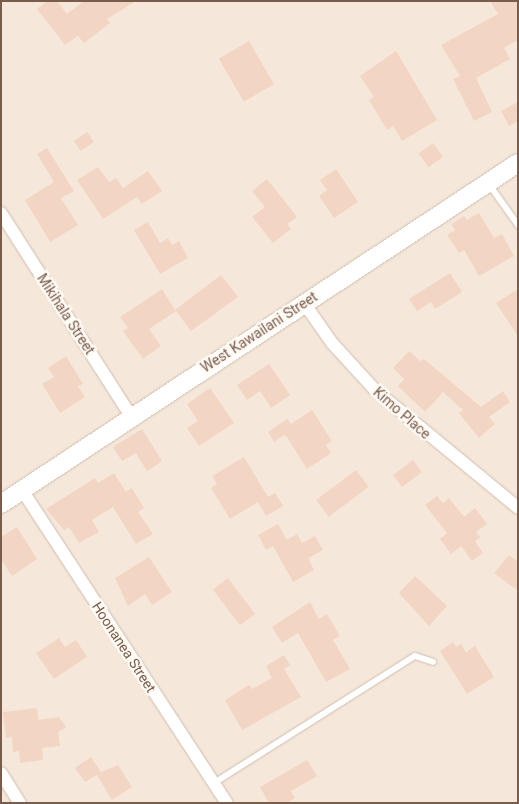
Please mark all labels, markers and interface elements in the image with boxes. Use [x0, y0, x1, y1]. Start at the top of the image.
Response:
street label: Mikihala Street [34, 270, 98, 358]
street label: West Kawailani Street [198, 288, 320, 376]
street label: Kimo Place [370, 384, 434, 442]
street label: Hoonanea Street [89, 599, 159, 695]

